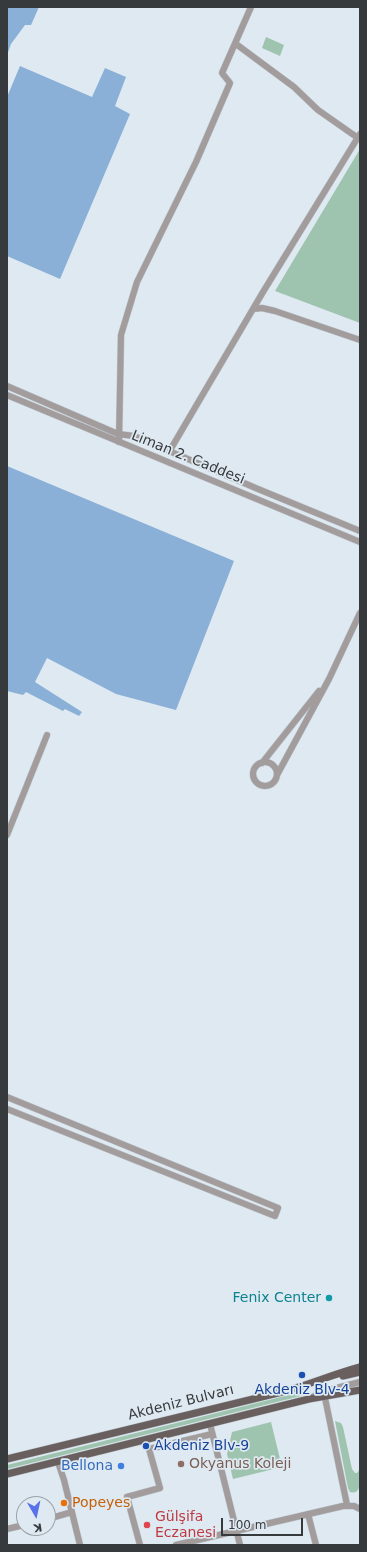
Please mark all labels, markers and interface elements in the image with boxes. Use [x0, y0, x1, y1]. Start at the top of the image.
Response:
street label: Liman 2. Caddesi [129, 428, 247, 488]
place label: Fenix Center [232, 1290, 321, 1306]
marker: Fenix Center [324, 1293, 334, 1303]
marker: Akdeniz Blv-4 [297, 1370, 307, 1380]
street label: Akdeniz Bulvarı [126, 1382, 236, 1424]
place label: Akdeniz Blv-4 [254, 1382, 350, 1398]
place label: Akdeniz Blv-9 [154, 1438, 249, 1454]
marker: Akdeniz Blv-9 [141, 1441, 151, 1451]
place label: Okyanus Koleji [189, 1456, 291, 1472]
place label: Bellona [61, 1458, 113, 1474]
marker: Okyanus Koleji [176, 1459, 186, 1469]
marker: Bellona [116, 1461, 126, 1471]
place label: Popeyes [72, 1495, 130, 1511]
north arrow [16, 1496, 56, 1536]
marker: Popeyes [59, 1498, 69, 1508]
place label: Gülşifa Eczanesi [155, 1509, 216, 1542]
scale bar [223, 1510, 305, 1536]
text: 100 m [228, 1518, 266, 1532]
text: K [33, 1520, 43, 1534]
marker: Gülşifa Eczanesi [142, 1520, 152, 1530]

